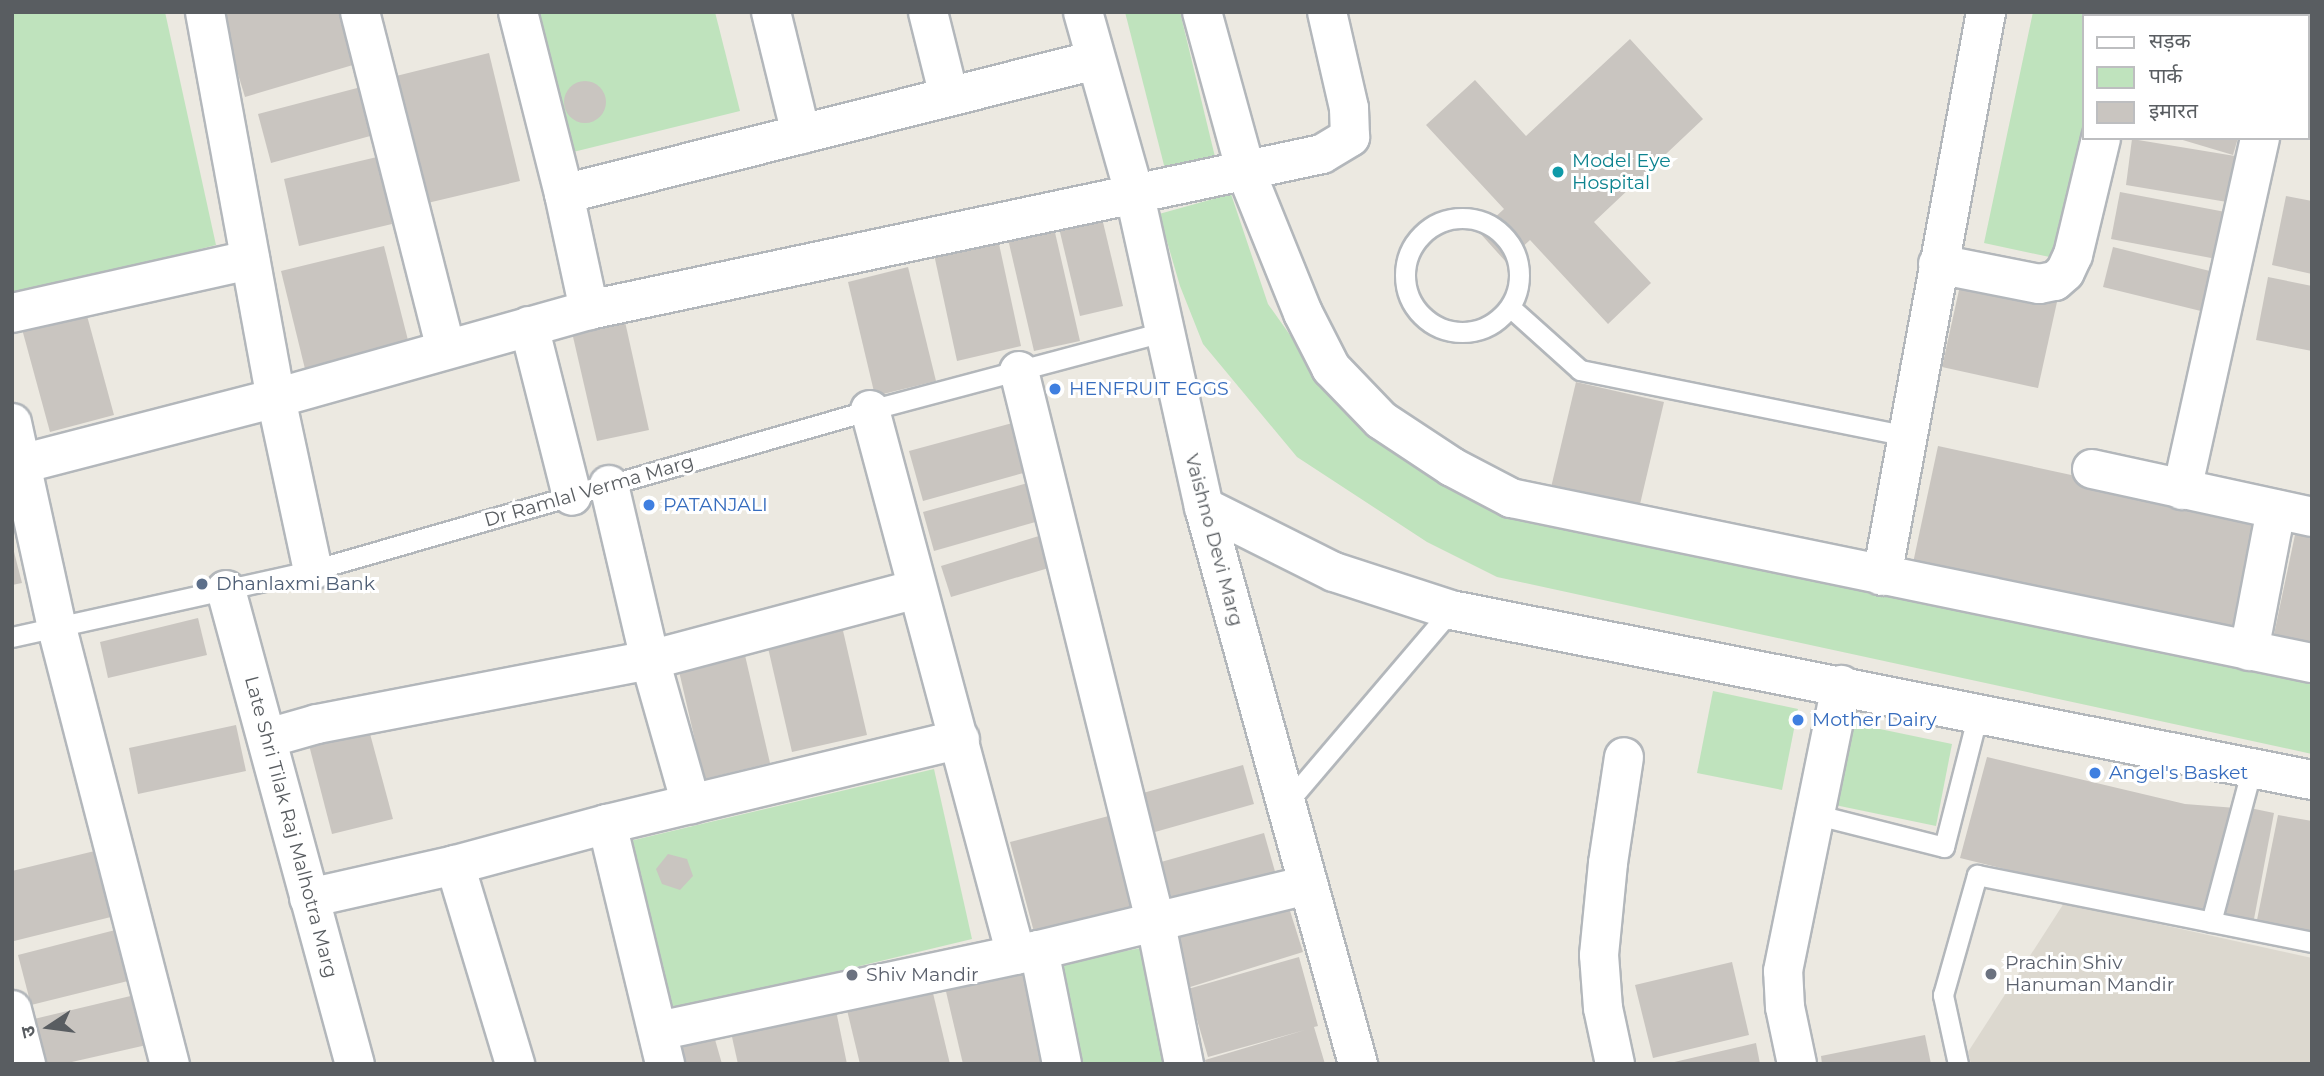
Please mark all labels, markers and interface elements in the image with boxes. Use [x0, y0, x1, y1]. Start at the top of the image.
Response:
legend [2082, 14, 2310, 140]
text: सड़क [2149, 28, 2191, 53]
text: पार्क [2149, 63, 2183, 88]
text: इमारत [2149, 98, 2198, 123]
place label: Model Eye Hospital [1572, 150, 1671, 194]
marker: Model Eye Hospital [1550, 164, 1566, 180]
place label: HENFRUIT EGGS [1069, 378, 1229, 400]
marker: HENFRUIT EGGS [1047, 381, 1063, 397]
street label: Dr Ramlal Verma Marg [482, 450, 696, 532]
street label: Vaishno Devi Marg [1180, 451, 1248, 629]
place label: PATANJALI [663, 494, 768, 516]
marker: PATANJALI [641, 497, 657, 513]
place label: Dhanlaxmi Bank [216, 573, 375, 595]
marker: Dhanlaxmi Bank [194, 576, 210, 592]
street label: Late Shri Tilak Raj Malhotra Marg [240, 673, 342, 981]
place label: Mother Dairy [1812, 709, 1936, 731]
marker: Mother Dairy [1790, 712, 1806, 728]
place label: Angel's Basket [2109, 762, 2248, 784]
marker: Angel's Basket [2087, 765, 2103, 781]
place label: Prachin Shiv Hanuman Mandir [2005, 952, 2174, 996]
place label: Shiv Mandir [866, 964, 979, 986]
marker: Prachin Shiv Hanuman Mandir [1983, 966, 1999, 982]
marker: Shiv Mandir [844, 967, 860, 983]
north arrow [14, 992, 84, 1062]
text: उ [16, 1024, 41, 1040]

